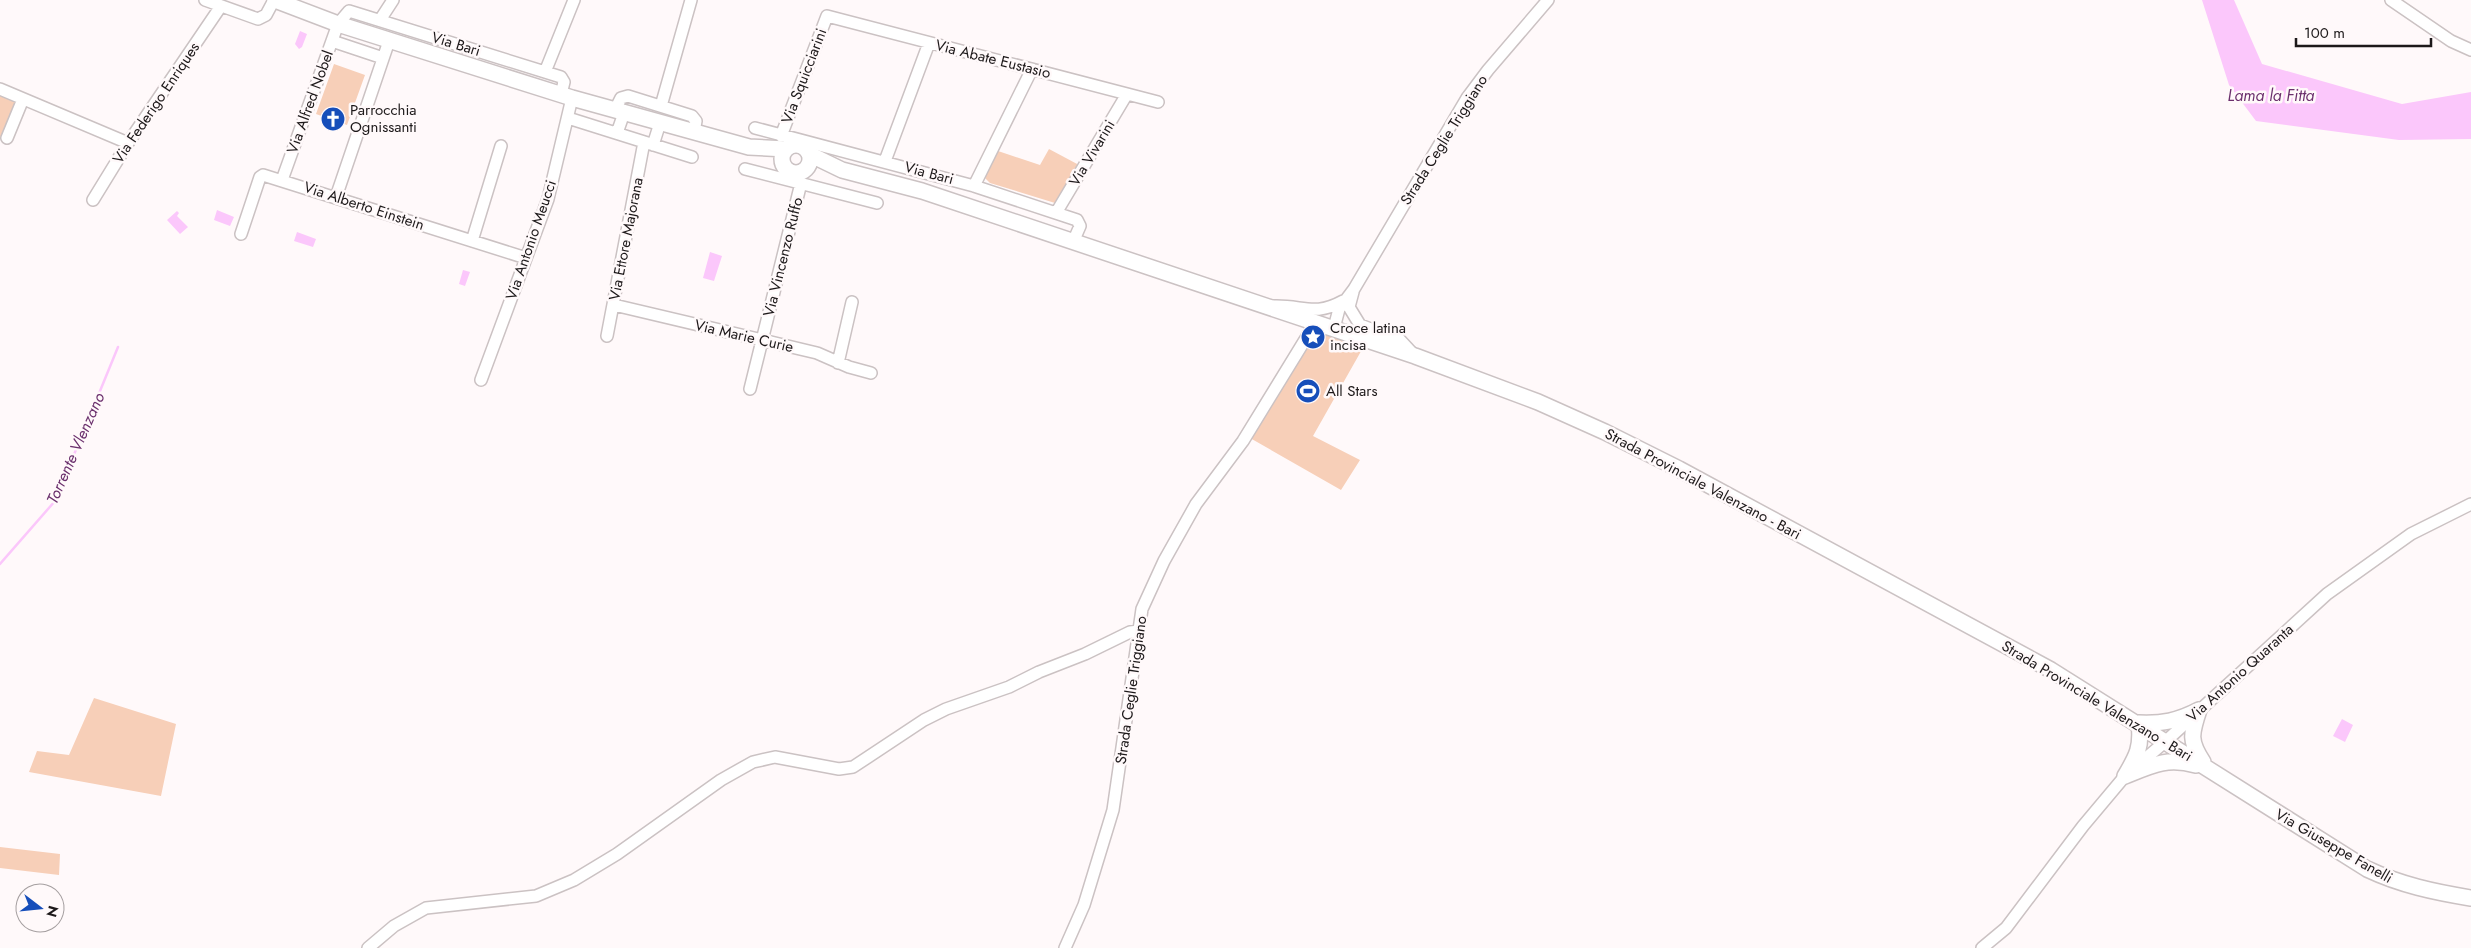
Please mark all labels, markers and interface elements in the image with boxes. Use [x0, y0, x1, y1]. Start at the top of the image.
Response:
scale bar [2296, 15, 2431, 47]
text: 100 m [2304, 22, 2345, 44]
street label: Via Squicciarini [776, 25, 832, 127]
street label: Via Bari [429, 26, 483, 62]
street label: Via Abate Eustasio [933, 34, 1053, 84]
street label: Via Federigo Enriques [107, 38, 205, 168]
street label: Via Alfred Nobel [281, 47, 339, 157]
street label: Strada Ceglie Triggiano [1395, 71, 1493, 209]
water label: Lama la Fitta [2228, 84, 2315, 107]
place label: Parrocchia Ognissanti [350, 99, 417, 138]
church icon: Parrocchia Ognissanti [320, 106, 346, 132]
street label: Via Vivarini [1064, 116, 1120, 190]
street label: Via Bari [902, 156, 956, 190]
street label: Via Alberto Einstein [301, 176, 427, 236]
street label: Via Ettore Majorana [603, 176, 649, 302]
street label: Via Antonio Meucci [500, 177, 562, 303]
street label: Via Vincenzo Ruffo [758, 195, 808, 319]
street label: Via Marie Curie [692, 314, 796, 358]
place label: Croce latina incisa [1330, 317, 1406, 356]
place icon: Croce latina incisa [1300, 324, 1326, 350]
sports icon: All Stars [1295, 378, 1321, 404]
place label: All Stars [1326, 380, 1378, 402]
water label: Torrente Vlenzano [41, 388, 111, 508]
street label: Strada Provinciale Valenzano - Bari [1601, 423, 1805, 545]
street label: Strada Ceglie Triggiano [1110, 614, 1152, 766]
street label: Via Antonio Quaranta [2182, 619, 2298, 727]
street label: Strada Provinciale Valenzano - Bari [1997, 635, 2197, 767]
street label: Via Giuseppe Fanelli [2271, 803, 2397, 889]
north arrow [15, 883, 65, 933]
text: N [41, 903, 64, 920]

